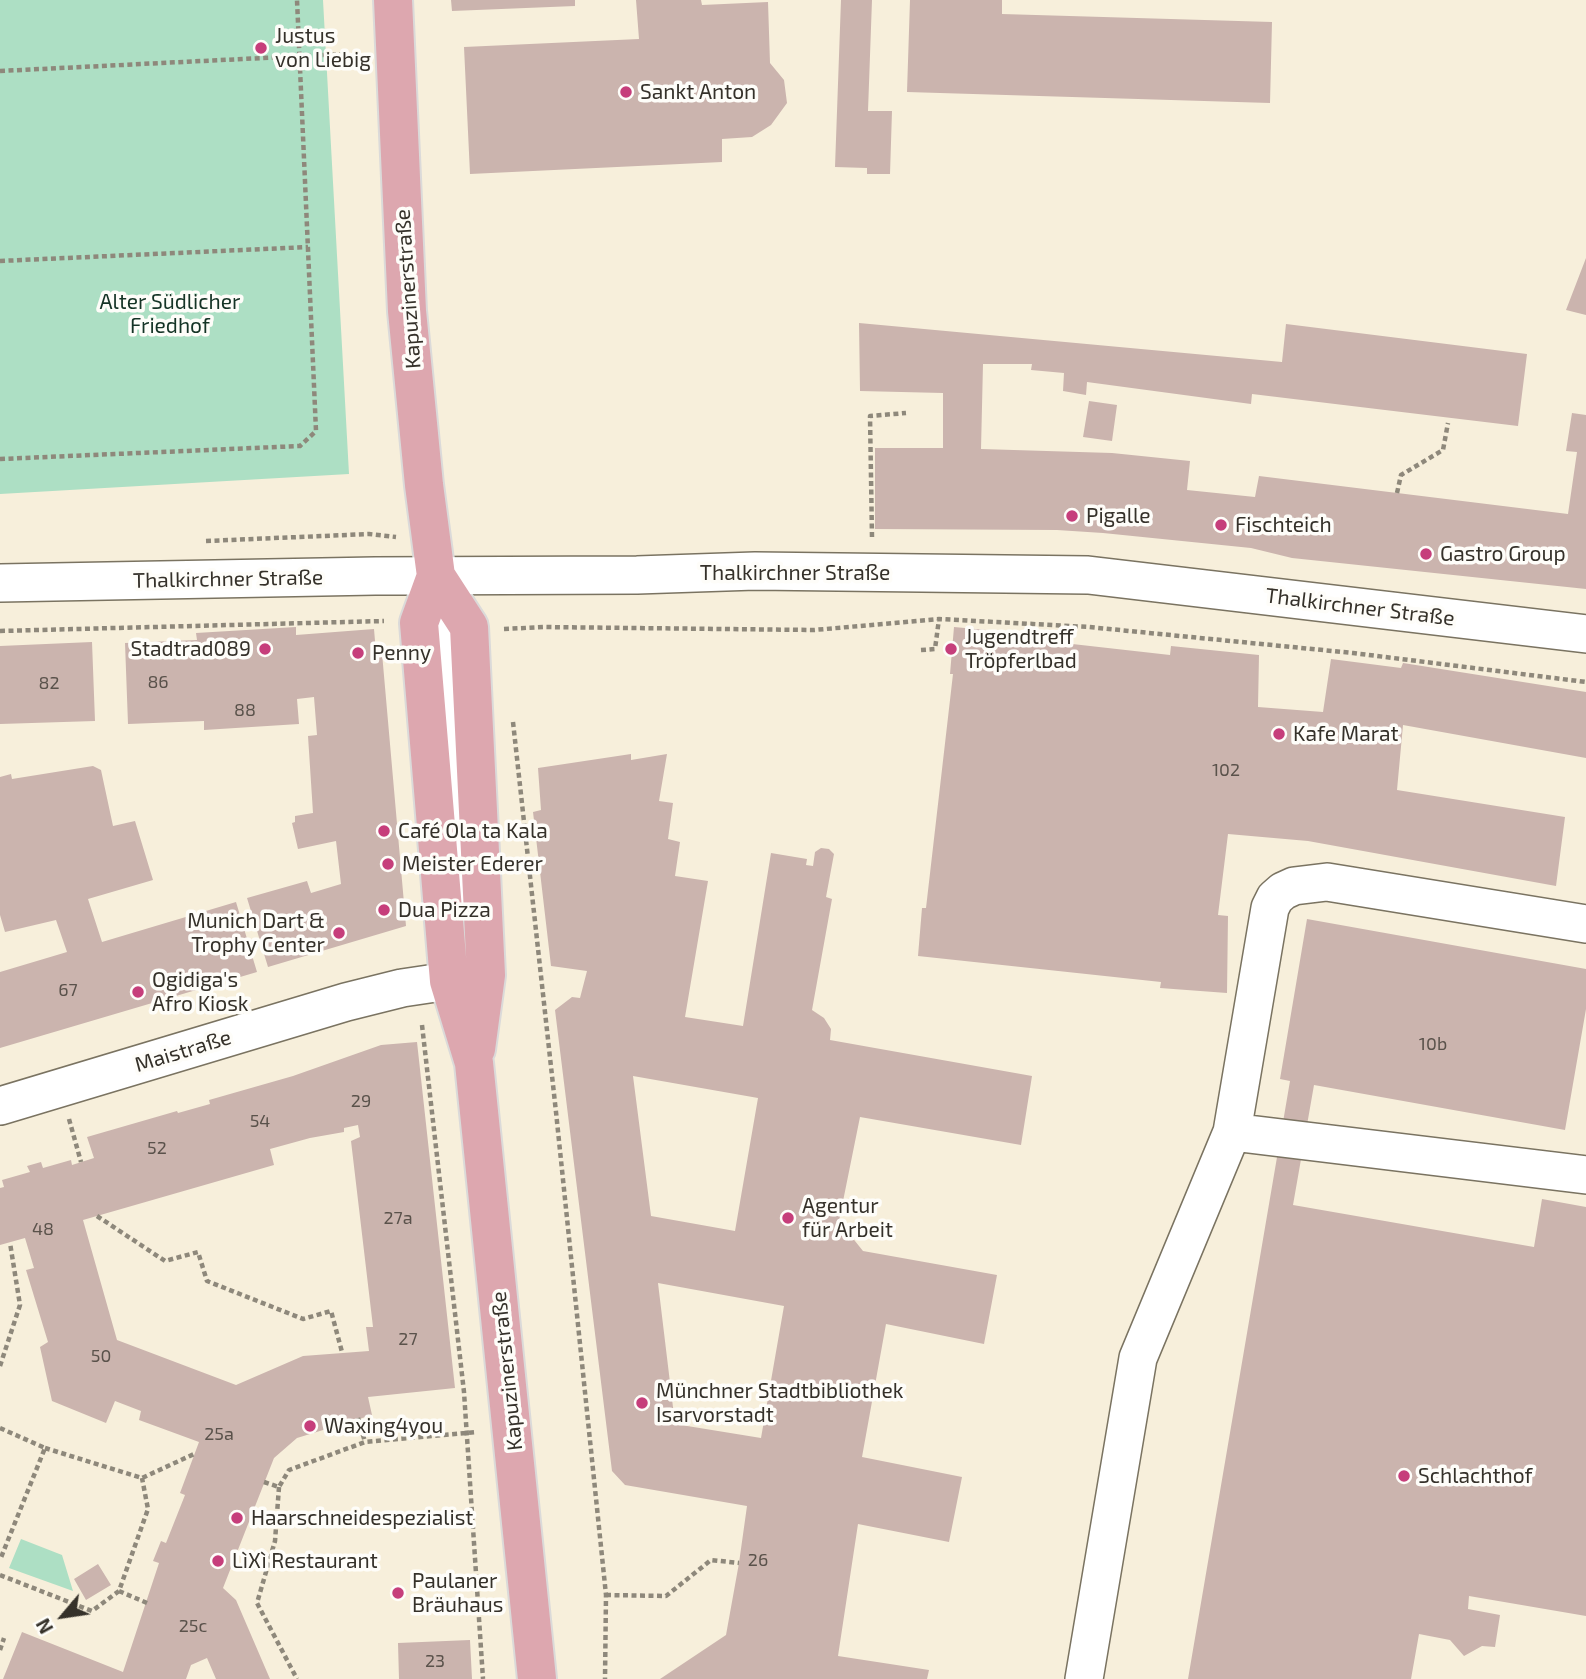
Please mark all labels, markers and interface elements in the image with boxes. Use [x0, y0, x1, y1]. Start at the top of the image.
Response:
place label: Justus von Liebig [275, 23, 371, 73]
marker: Justus von Liebig [253, 40, 269, 56]
place label: Sankt Anton [640, 79, 756, 105]
marker: Sankt Anton [618, 84, 634, 100]
street label: Kapuzinerstraße [390, 208, 426, 370]
park label: Alter Südlicher Friedhof [100, 289, 240, 339]
place label: Pigalle [1086, 503, 1150, 529]
marker: Pigalle [1064, 508, 1080, 524]
place label: Fischteich [1235, 512, 1332, 538]
marker: Fischteich [1213, 517, 1229, 533]
place label: Gastro Group [1440, 541, 1566, 567]
marker: Gastro Group [1418, 546, 1434, 562]
street label: Thalkirchner Straße [700, 560, 890, 586]
street label: Thalkirchner Straße [133, 565, 323, 593]
street label: Thalkirchner Straße [1264, 583, 1456, 631]
place label: Jugendtreff Tröpferlbad [965, 624, 1077, 674]
place label: Stadtrad089 [130, 636, 251, 662]
place label: Penny [372, 640, 431, 666]
marker: Stadtrad089 [257, 641, 273, 657]
marker: Jugendtreff Tröpferlbad [943, 641, 959, 657]
marker: Penny [350, 645, 366, 661]
house number: 86 [147, 671, 169, 693]
house number: 82 [38, 672, 60, 694]
house number: 88 [234, 699, 256, 721]
place label: Kafe Marat [1293, 721, 1399, 747]
marker: Kafe Marat [1271, 726, 1287, 742]
house number: 102 [1212, 759, 1240, 781]
place label: Café Ola ta Kala [398, 818, 548, 844]
marker: Café Ola ta Kala [376, 823, 392, 839]
place label: Meister Ederer [402, 851, 543, 877]
marker: Meister Ederer [380, 856, 396, 872]
place label: Dua Pizza [398, 897, 491, 923]
marker: Dua Pizza [376, 902, 392, 918]
place label: Munich Dart & Trophy Center [187, 908, 325, 958]
marker: Munich Dart & Trophy Center [331, 925, 347, 941]
place label: Ogidiga's Afro Kiosk [152, 967, 249, 1017]
house number: 67 [58, 979, 78, 1001]
marker: Ogidiga's Afro Kiosk [130, 984, 146, 1000]
street label: Maistraße [132, 1024, 234, 1078]
house number: 10b [1419, 1033, 1447, 1055]
house number: 29 [351, 1090, 371, 1112]
house number: 54 [250, 1110, 270, 1132]
house number: 52 [147, 1137, 167, 1159]
place label: Agentur für Arbeit [802, 1193, 893, 1243]
house number: 27a [383, 1207, 413, 1229]
marker: Agentur für Arbeit [780, 1210, 796, 1226]
house number: 48 [32, 1218, 54, 1240]
street label: Kapuzinerstraße [486, 1290, 528, 1452]
house number: 27 [398, 1328, 418, 1350]
house number: 50 [91, 1345, 111, 1367]
place label: Münchner Stadtbibliothek Isarvorstadt [656, 1378, 904, 1428]
marker: Münchner Stadtbibliothek Isarvorstadt [634, 1395, 650, 1411]
place label: Waxing4you [324, 1413, 443, 1439]
marker: Waxing4you [302, 1418, 318, 1434]
house number: 25a [204, 1423, 234, 1445]
place label: Schlachthof [1418, 1463, 1533, 1489]
marker: Schlachthof [1396, 1468, 1412, 1484]
place label: Haarschneidespezialist [251, 1505, 473, 1531]
marker: Haarschneidespezialist [229, 1510, 245, 1526]
place label: LìXì Restaurant [232, 1548, 378, 1574]
house number: 26 [748, 1549, 768, 1571]
marker: LìXì Restaurant [210, 1553, 226, 1569]
place label: Paulaner Bräuhaus [412, 1568, 503, 1618]
north arrow [28, 1581, 98, 1651]
marker: Paulaner Bräuhaus [390, 1585, 406, 1601]
text: N [31, 1615, 58, 1638]
house number: 25c [179, 1615, 207, 1637]
house number: 23 [425, 1650, 445, 1672]

